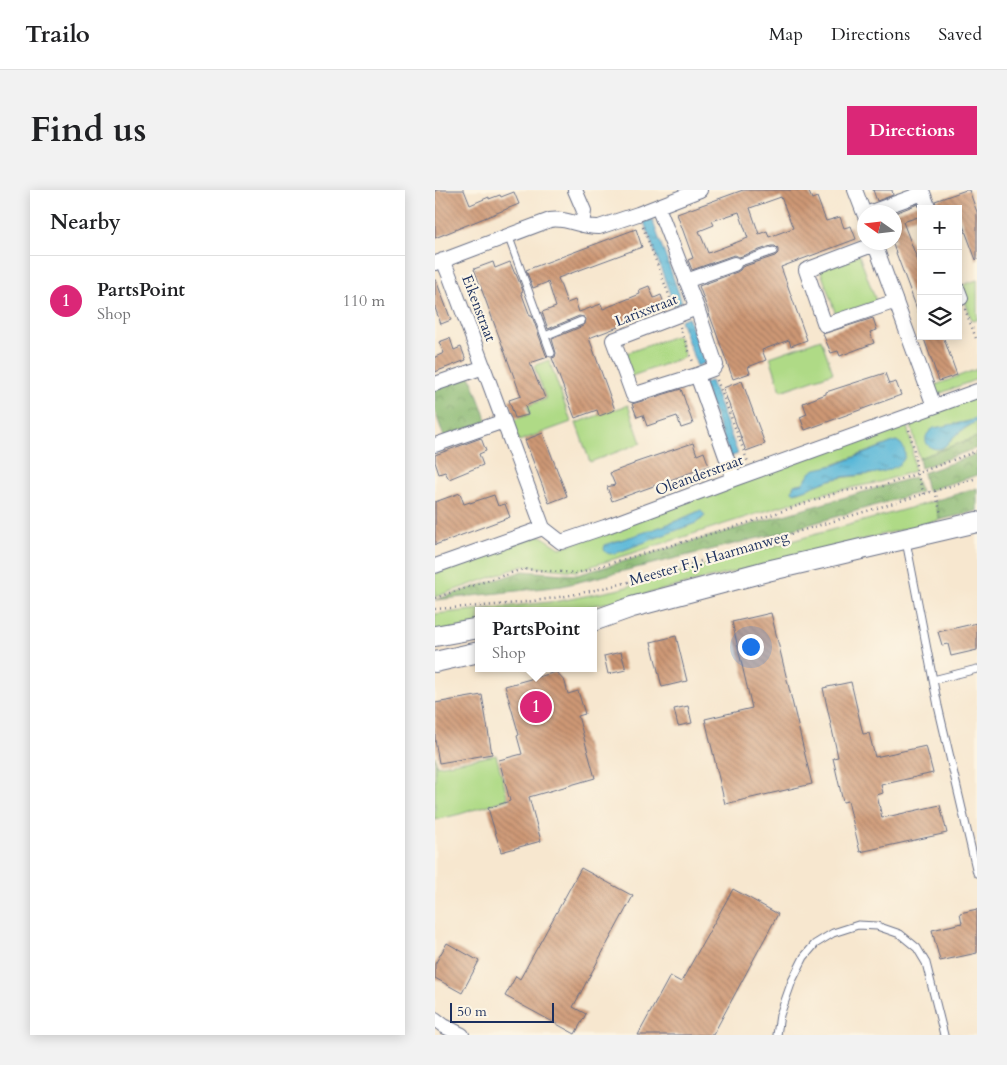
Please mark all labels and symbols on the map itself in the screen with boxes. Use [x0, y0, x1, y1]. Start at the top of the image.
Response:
north arrow [857, 205, 902, 250]
street label: Eikenstraat [457, 272, 501, 344]
street label: Larixstraat [612, 289, 680, 331]
street label: Oleanderstraat [652, 450, 746, 500]
street label: Meester F.J. Haarmanweg [627, 525, 792, 590]
your location [738, 634, 764, 660]
pin: 1 [520, 688, 552, 726]
scale bar [450, 1000, 554, 1023]

